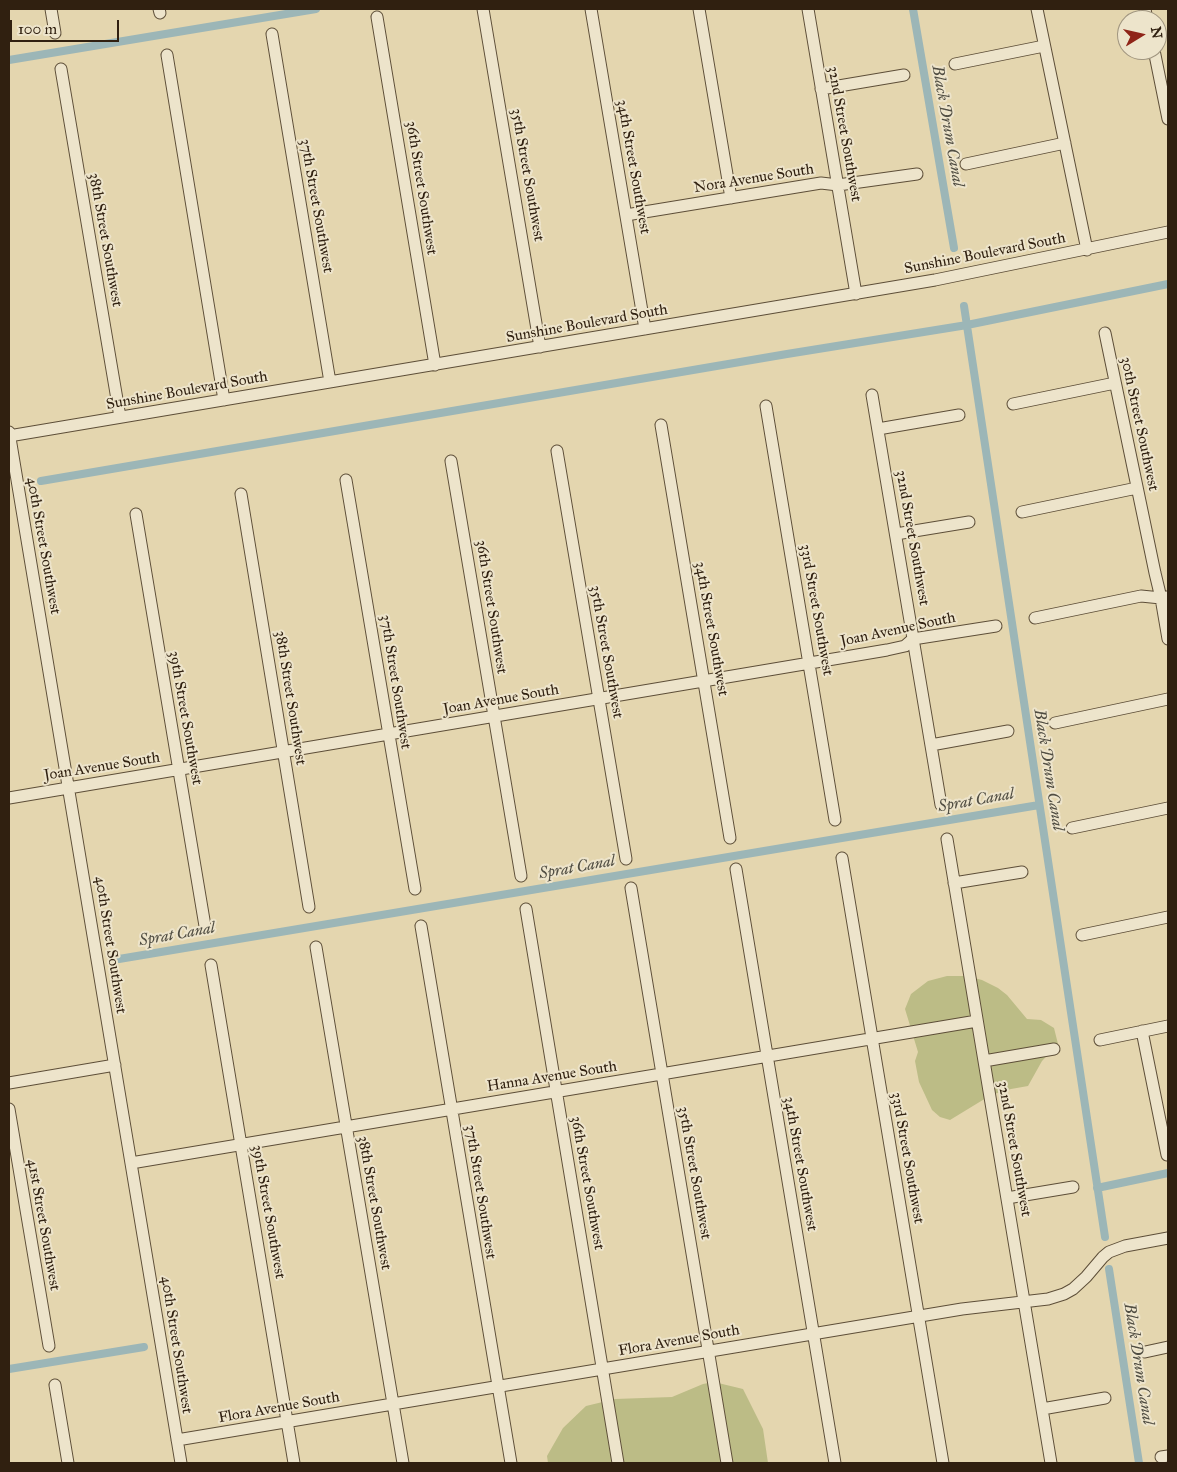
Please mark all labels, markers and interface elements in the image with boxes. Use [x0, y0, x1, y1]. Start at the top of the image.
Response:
scale bar [12, 10, 121, 42]
north arrow [1117, 10, 1167, 60]
text: 100 m [18, 20, 57, 38]
text: N [1147, 26, 1166, 40]
water label: Black Drum Canal [927, 64, 967, 188]
street label: 32nd Street Southwest [823, 65, 865, 203]
street label: 34th Street Southwest [612, 98, 654, 236]
street label: 35th Street Southwest [506, 107, 548, 243]
street label: 36th Street Southwest [402, 120, 440, 256]
street label: 37th Street Southwest [295, 138, 337, 274]
street label: Nora Avenue South [693, 161, 815, 197]
street label: 38th Street Southwest [84, 172, 126, 308]
street label: Sunshine Boulevard South [903, 230, 1067, 278]
street label: Sunshine Boulevard South [505, 301, 669, 347]
street label: 30th Street Southwest [1116, 355, 1162, 493]
street label: Sunshine Boulevard South [105, 368, 269, 414]
street label: 32nd Street Southwest [891, 469, 933, 607]
street label: 40th Street Southwest [22, 476, 64, 616]
street label: 36th Street Southwest [472, 539, 510, 675]
street label: 33rd Street Southwest [796, 543, 836, 677]
street label: 34th Street Southwest [690, 560, 732, 698]
street label: 35th Street Southwest [585, 584, 627, 720]
street label: Joan Avenue South [839, 609, 957, 651]
street label: 37th Street Southwest [375, 613, 415, 751]
street label: 38th Street Southwest [270, 630, 310, 766]
street label: 39th Street Southwest [164, 650, 206, 786]
street label: Joan Avenue South [442, 681, 560, 719]
water label: Black Drum Canal [1029, 708, 1067, 832]
street label: Joan Avenue South [43, 749, 161, 785]
water label: Sprat Canal [937, 785, 1015, 817]
water label: Sprat Canal [538, 852, 616, 884]
street label: 40th Street Southwest [90, 875, 130, 1015]
water label: Sprat Canal [138, 919, 216, 951]
street label: Hanna Avenue South [486, 1058, 618, 1096]
street label: 32nd Street Southwest [993, 1080, 1035, 1218]
street label: 33rd Street Southwest [887, 1091, 927, 1225]
street label: 34th Street Southwest [779, 1095, 821, 1233]
street label: 35th Street Southwest [673, 1105, 715, 1241]
street label: 36th Street Southwest [566, 1115, 608, 1251]
street label: 37th Street Southwest [460, 1123, 500, 1261]
street label: 38th Street Southwest [353, 1135, 395, 1271]
street label: 39th Street Southwest [247, 1144, 289, 1280]
street label: 41st Street Southwest [23, 1158, 63, 1292]
street label: 40th Street Southwest [156, 1275, 196, 1415]
water label: Black Drum Canal [1119, 1302, 1157, 1426]
street label: Flora Avenue South [617, 1321, 741, 1361]
street label: Flora Avenue South [217, 1388, 341, 1428]

